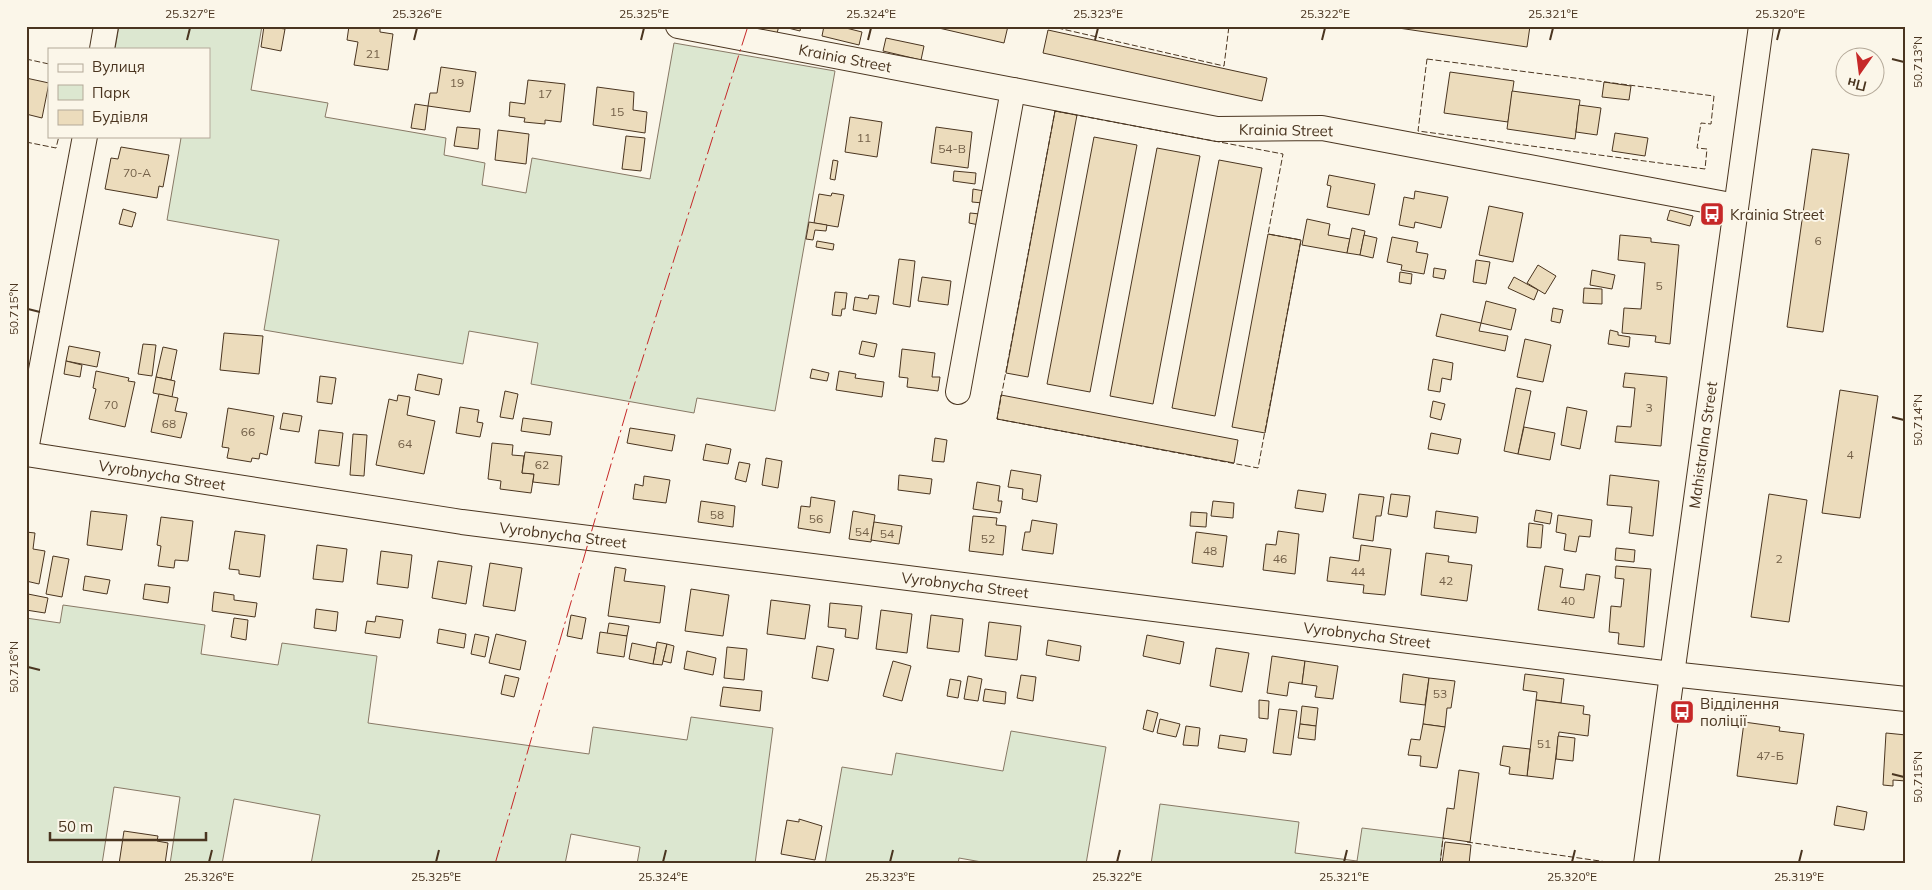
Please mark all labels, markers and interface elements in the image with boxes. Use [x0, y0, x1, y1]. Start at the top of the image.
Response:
text: 25.327°E [165, 6, 215, 21]
text: 25.326°E [392, 6, 442, 21]
text: 25.325°E [619, 6, 669, 21]
text: 25.324°E [846, 6, 896, 21]
text: 25.323°E [1073, 6, 1123, 21]
text: 25.322°E [1300, 6, 1350, 21]
text: 25.321°E [1528, 6, 1578, 21]
text: 25.320°E [1755, 6, 1805, 21]
text: 50.713°N [1910, 36, 1925, 88]
street label: Krainia Street [797, 40, 893, 76]
house number: 21 [366, 46, 380, 61]
legend [48, 48, 210, 138]
north arrow [1834, 48, 1884, 98]
text: Вулиця [92, 57, 145, 76]
text: Пн [1845, 74, 1868, 96]
house number: 19 [450, 75, 464, 90]
text: Парк [92, 83, 131, 102]
house number: 17 [538, 86, 552, 101]
house number: 15 [610, 104, 624, 119]
text: Будівля [92, 107, 148, 126]
street label: Krainia Street [1239, 120, 1333, 140]
house number: 11 [857, 130, 871, 145]
house number: 54-В [938, 141, 966, 156]
house number: 70-А [123, 165, 151, 180]
bus stop icon: Krainia Street [1699, 201, 1725, 227]
place label: Krainia Street [1730, 205, 1824, 224]
house number: 6 [1814, 233, 1822, 248]
house number: 5 [1655, 278, 1663, 293]
text: 50.715°N [6, 283, 21, 335]
street label: Mahistralna Street [1685, 380, 1721, 510]
text: 50.714°N [1910, 394, 1925, 446]
house number: 70 [104, 397, 118, 412]
house number: 3 [1645, 400, 1653, 415]
house number: 68 [162, 416, 176, 431]
house number: 66 [241, 424, 255, 439]
house number: 64 [398, 436, 412, 451]
house number: 4 [1846, 447, 1854, 462]
street label: Vyrobnycha Street [97, 456, 227, 494]
house number: 62 [535, 457, 549, 472]
house number: 58 [710, 507, 724, 522]
house number: 56 [809, 511, 823, 526]
street label: Vyrobnycha Street [498, 518, 628, 552]
house number: 54 [855, 524, 869, 539]
house number: 54 [880, 526, 894, 541]
house number: 52 [981, 531, 995, 546]
house number: 48 [1203, 543, 1217, 558]
house number: 46 [1273, 551, 1287, 566]
house number: 2 [1775, 551, 1783, 566]
house number: 44 [1351, 564, 1365, 579]
street label: Vyrobnycha Street [900, 568, 1030, 602]
house number: 42 [1439, 573, 1453, 588]
house number: 40 [1561, 593, 1575, 608]
street label: Vyrobnycha Street [1302, 618, 1432, 652]
text: 50.716°N [6, 641, 21, 693]
house number: 53 [1433, 686, 1447, 701]
place label: Відділення поліції [1700, 694, 1779, 730]
bus stop icon: Відділення поліції [1669, 699, 1695, 725]
house number: 51 [1537, 736, 1551, 751]
house number: 47-Б [1756, 748, 1784, 763]
text: 50.715°N [1910, 751, 1925, 803]
scale bar [50, 810, 206, 842]
text: 50 m [58, 817, 93, 836]
text: 25.326°E [184, 869, 234, 884]
text: 25.325°E [411, 869, 461, 884]
text: 25.324°E [638, 869, 688, 884]
text: 25.323°E [865, 869, 915, 884]
text: 25.322°E [1092, 869, 1142, 884]
text: 25.321°E [1319, 869, 1369, 884]
text: 25.320°E [1547, 869, 1597, 884]
text: 25.319°E [1774, 869, 1824, 884]

